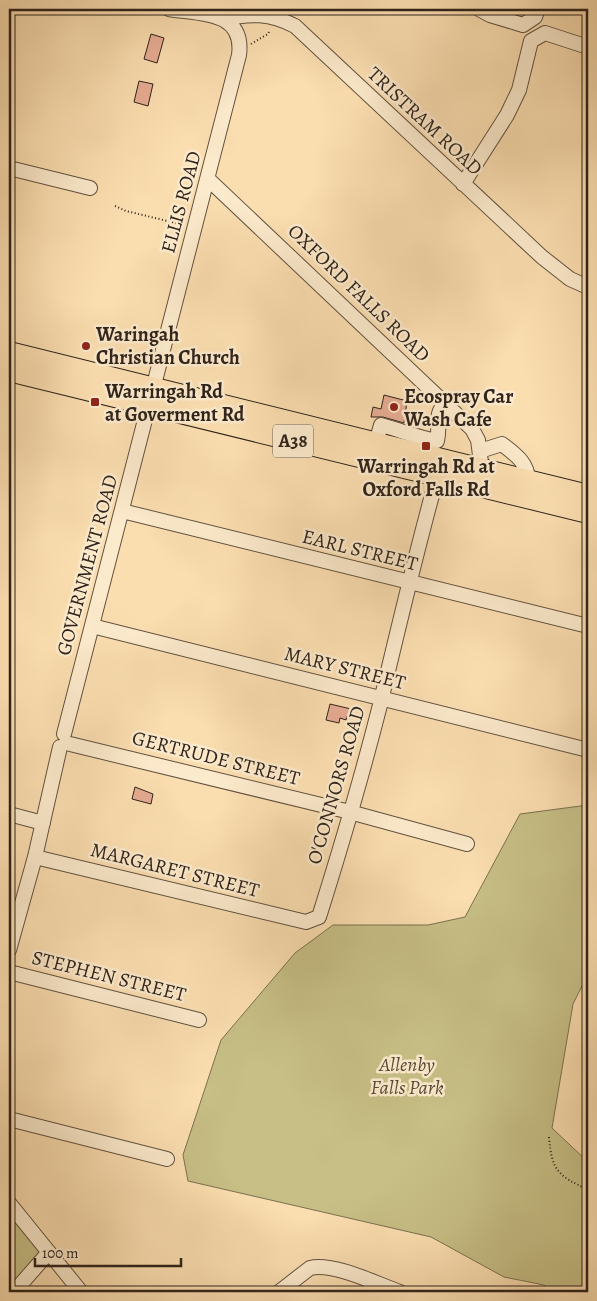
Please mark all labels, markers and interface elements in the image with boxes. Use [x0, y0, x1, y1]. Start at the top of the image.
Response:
street label: TRISTRAM ROAD [362, 61, 488, 181]
street label: ELLIS ROAD [154, 148, 208, 256]
street label: OXFORD FALLS ROAD [282, 218, 436, 368]
place label: Waringah Christian Church [95, 321, 240, 371]
marker: Waringah Christian Church [80, 340, 92, 352]
place label: Warringah Rd at Goverment Rd [104, 378, 245, 428]
place label: Ecospray Car Wash Cafe [403, 383, 513, 433]
marker: Warringah Rd at Goverment Rd [89, 396, 101, 408]
marker: Ecospray Car Wash Cafe [388, 401, 400, 413]
road number: A38 [273, 424, 313, 458]
marker: Warringah Rd at Oxford Falls Rd [420, 440, 432, 452]
place label: Warringah Rd at Oxford Falls Rd [356, 453, 495, 503]
street label: GOVERNMENT ROAD [50, 472, 124, 658]
street label: EARL STREET [299, 523, 421, 577]
street label: MARY STREET [282, 640, 408, 696]
street label: O'CONNORS ROAD [300, 703, 372, 867]
street label: GERTRUDE STREET [129, 724, 303, 792]
street label: MARGARET STREET [88, 836, 262, 904]
street label: STEPHEN STREET [29, 944, 189, 1008]
park label: Allenby Falls Park [370, 1051, 444, 1101]
scale bar [35, 1236, 181, 1268]
text: 100 m [42, 1243, 79, 1263]

